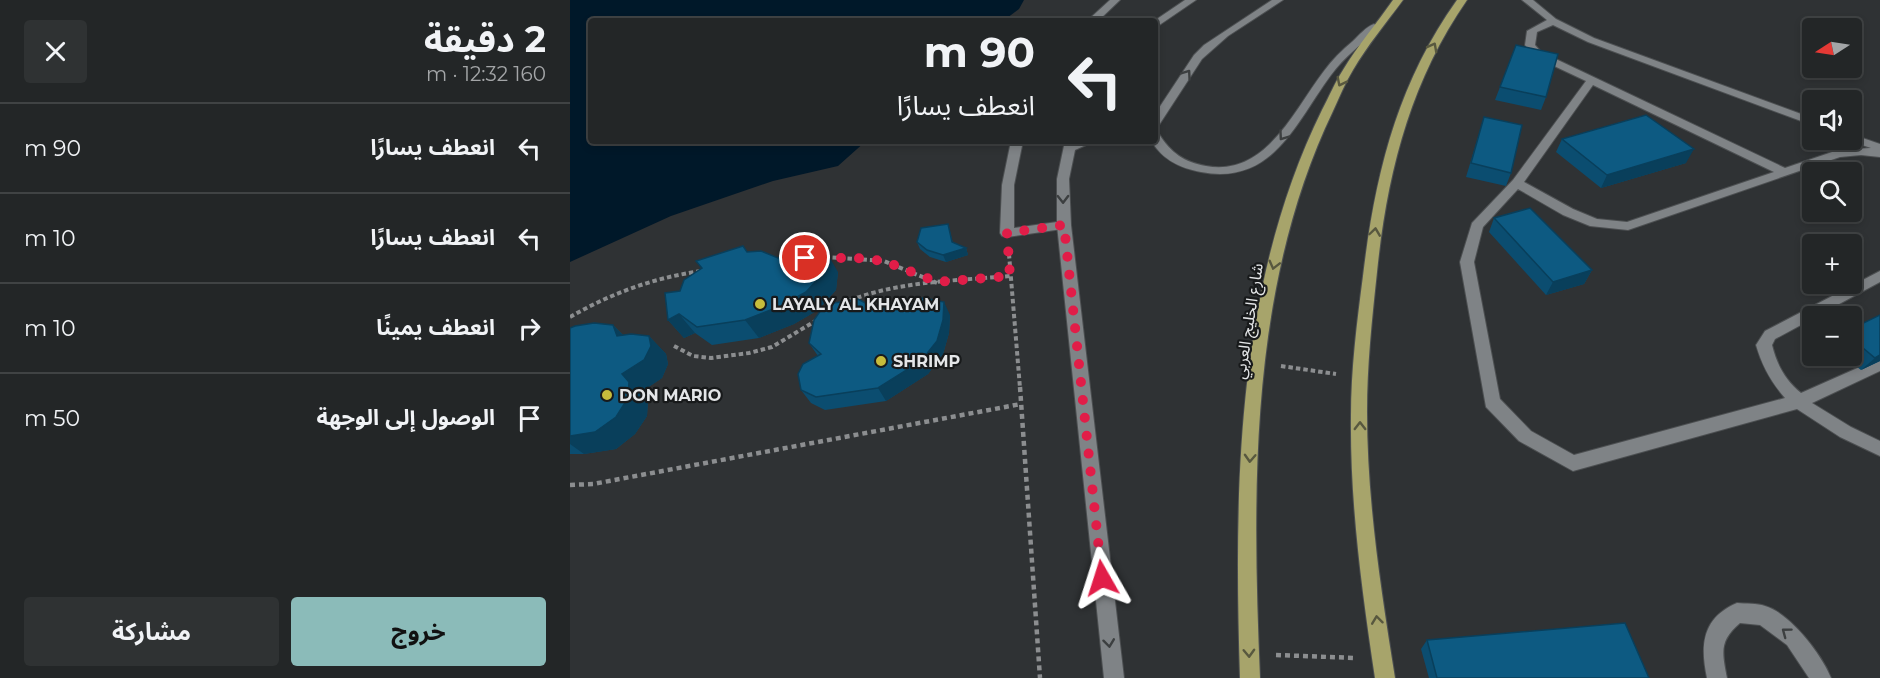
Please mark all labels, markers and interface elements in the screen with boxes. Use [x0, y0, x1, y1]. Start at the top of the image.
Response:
text: 2 دقيقة [424, 17, 546, 61]
north arrow [1802, 18, 1862, 78]
map controls [1802, 18, 1862, 366]
button: close [24, 20, 87, 83]
text: 90 m [924, 26, 1035, 78]
icon: left [1056, 42, 1134, 120]
one-way arrow [1426, 43, 1437, 53]
text: 160 m · 12:32 [426, 62, 546, 86]
one-way arrow [1180, 70, 1191, 81]
one-way arrow [1337, 76, 1348, 86]
text: انعطف يسارًا [897, 89, 1035, 122]
button: sound [1802, 90, 1862, 150]
one-way arrow [1279, 130, 1290, 141]
icon: left [513, 132, 546, 165]
text: انعطف يسارًا [371, 134, 495, 161]
text: 90 m [24, 135, 81, 162]
button: search [1802, 162, 1862, 222]
one-way arrow [1057, 194, 1069, 203]
icon: left [513, 222, 546, 255]
text: انعطف يسارًا [371, 224, 495, 251]
text: 10 m [24, 225, 76, 252]
one-way arrow [1369, 227, 1381, 236]
pin [779, 232, 830, 283]
button: + [1802, 234, 1862, 294]
icon: arrive [788, 241, 821, 274]
one-way arrow [1269, 260, 1282, 270]
street label: شارع الخليج العربي [1230, 262, 1270, 381]
place label: LAYALY AL KHAYAM [772, 295, 939, 314]
marker: LAYALY AL KHAYAM [753, 297, 767, 311]
button: − [1802, 306, 1862, 366]
icon: right [513, 312, 546, 345]
text: انعطف يمينًا [376, 314, 495, 341]
text: 10 m [24, 315, 76, 342]
place label: SHRIMP [893, 352, 960, 371]
marker: SHRIMP [874, 354, 888, 368]
place label: DON MARIO [619, 386, 721, 405]
marker: DON MARIO [600, 388, 614, 402]
icon: arrive [513, 402, 546, 435]
text: الوصول إلى الوجهة [316, 404, 495, 431]
text: 50 m [24, 405, 80, 432]
one-way arrow [1354, 422, 1366, 431]
one-way arrow [1243, 453, 1256, 462]
position arrow [1070, 546, 1134, 610]
button: مشاركة [24, 597, 279, 666]
button: خروج [291, 597, 546, 666]
one-way arrow [1372, 616, 1384, 625]
one-way arrow [1782, 628, 1793, 639]
one-way arrow [1103, 638, 1115, 648]
one-way arrow [1242, 648, 1255, 657]

